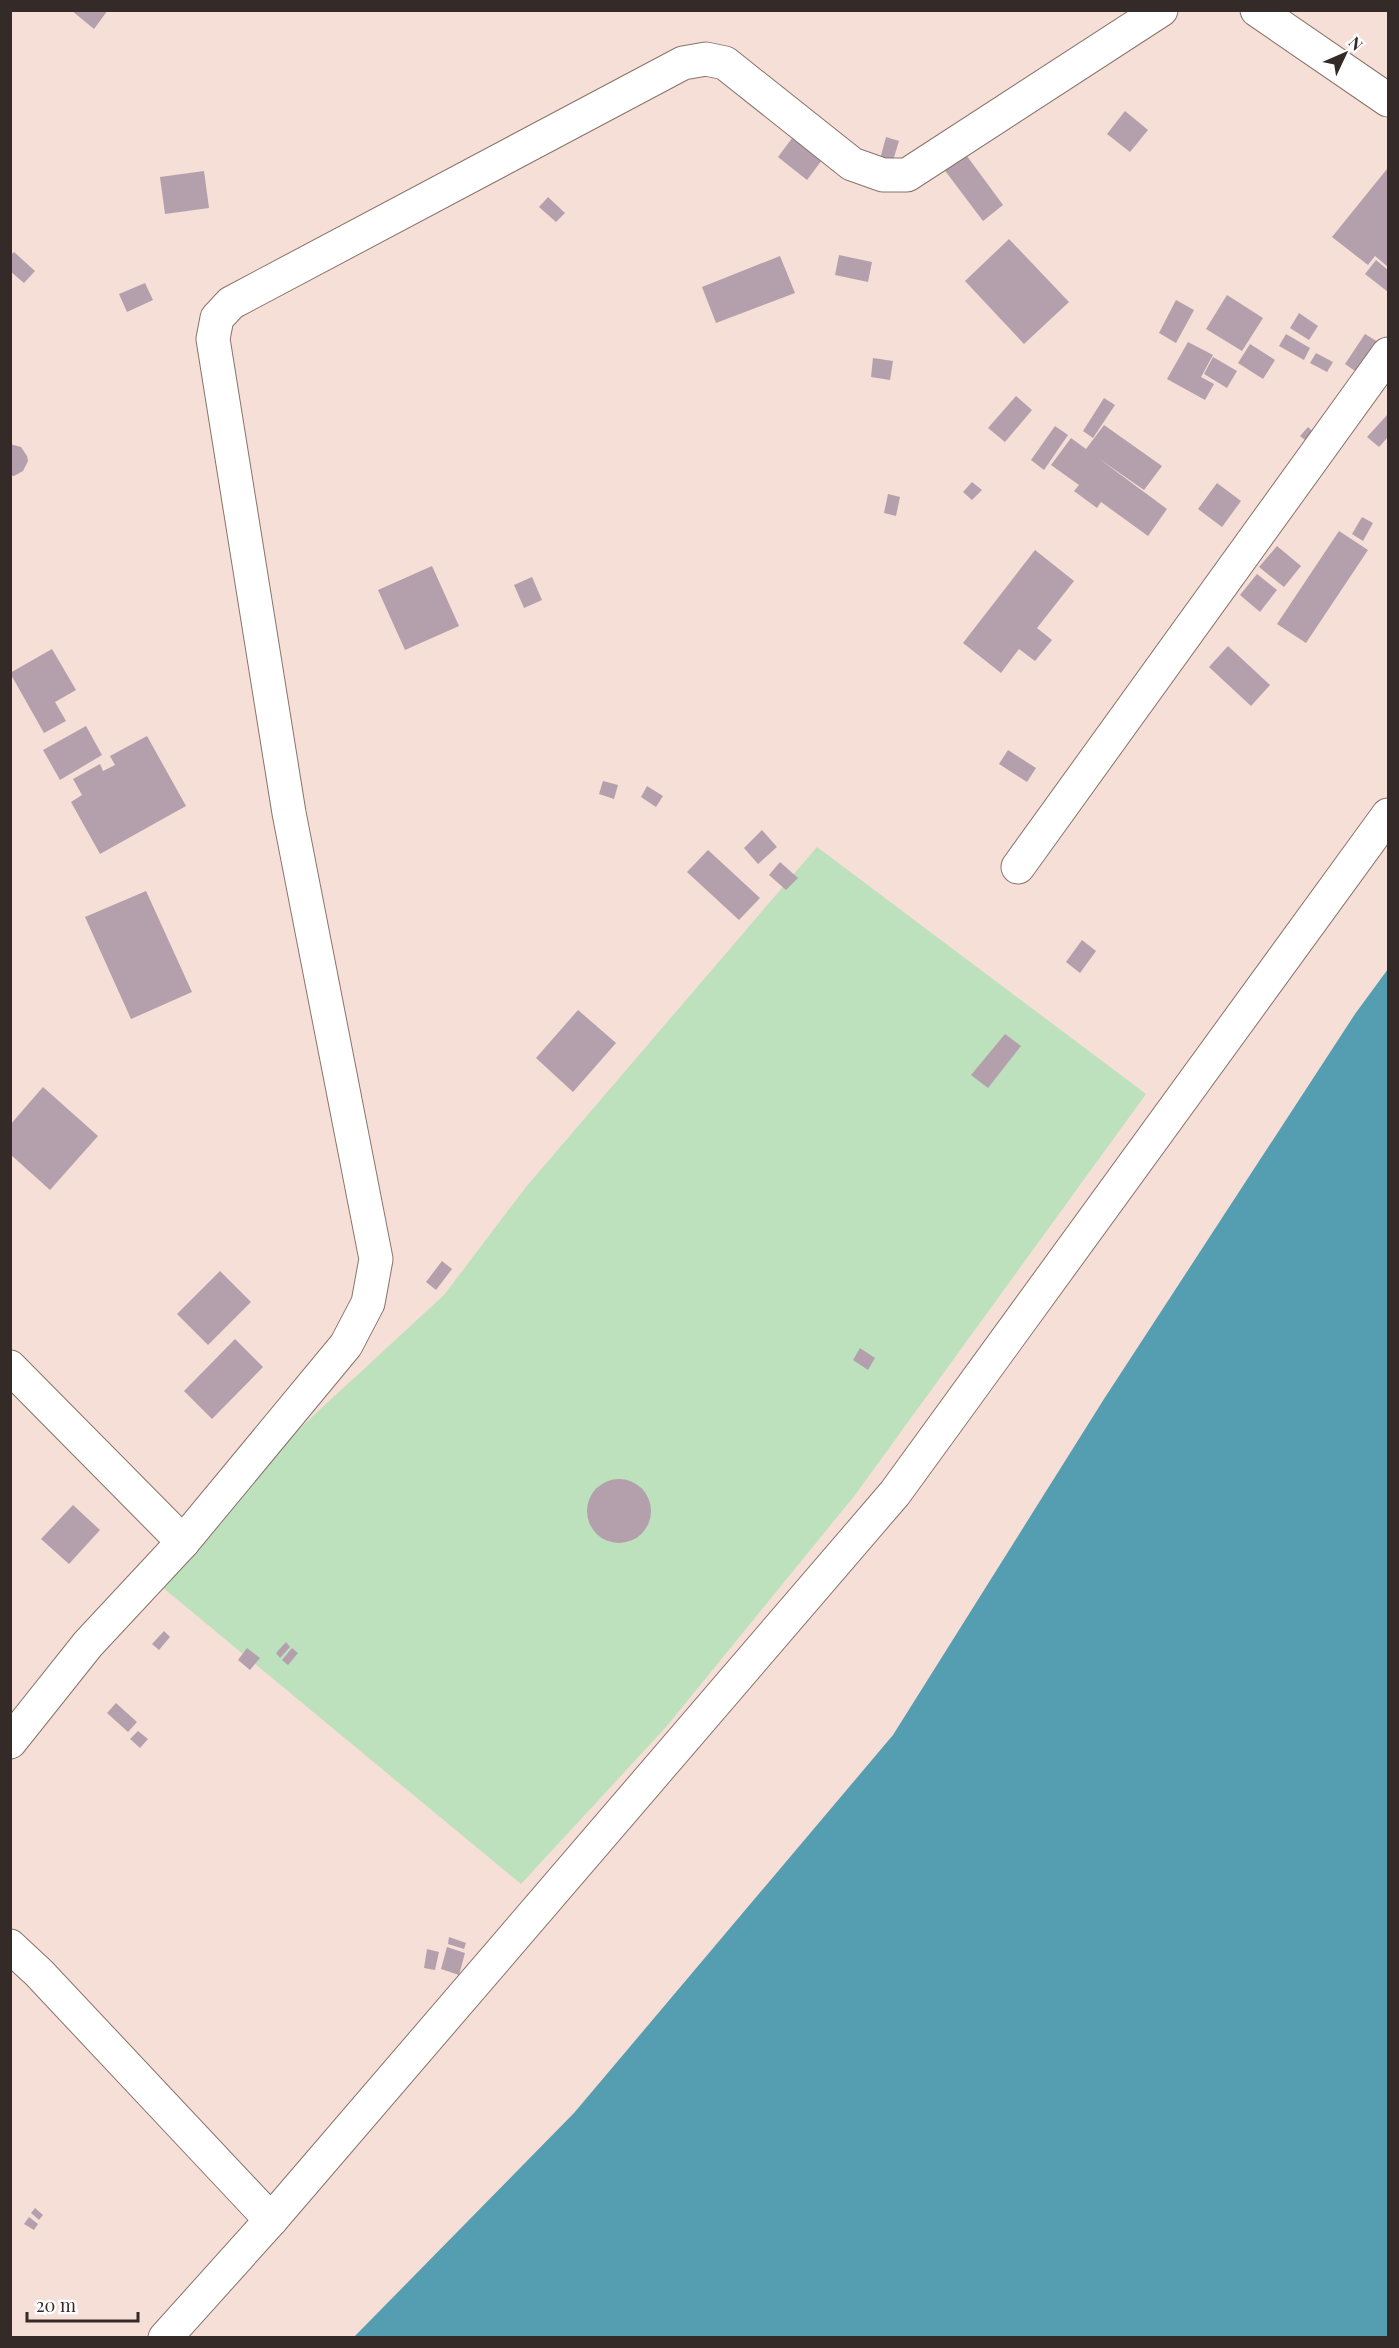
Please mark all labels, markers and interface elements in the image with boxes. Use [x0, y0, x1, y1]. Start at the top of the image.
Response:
north arrow [1315, 24, 1375, 84]
text: N [1345, 32, 1368, 55]
scale bar [27, 2285, 138, 2323]
text: 20 m [36, 2293, 76, 2317]

